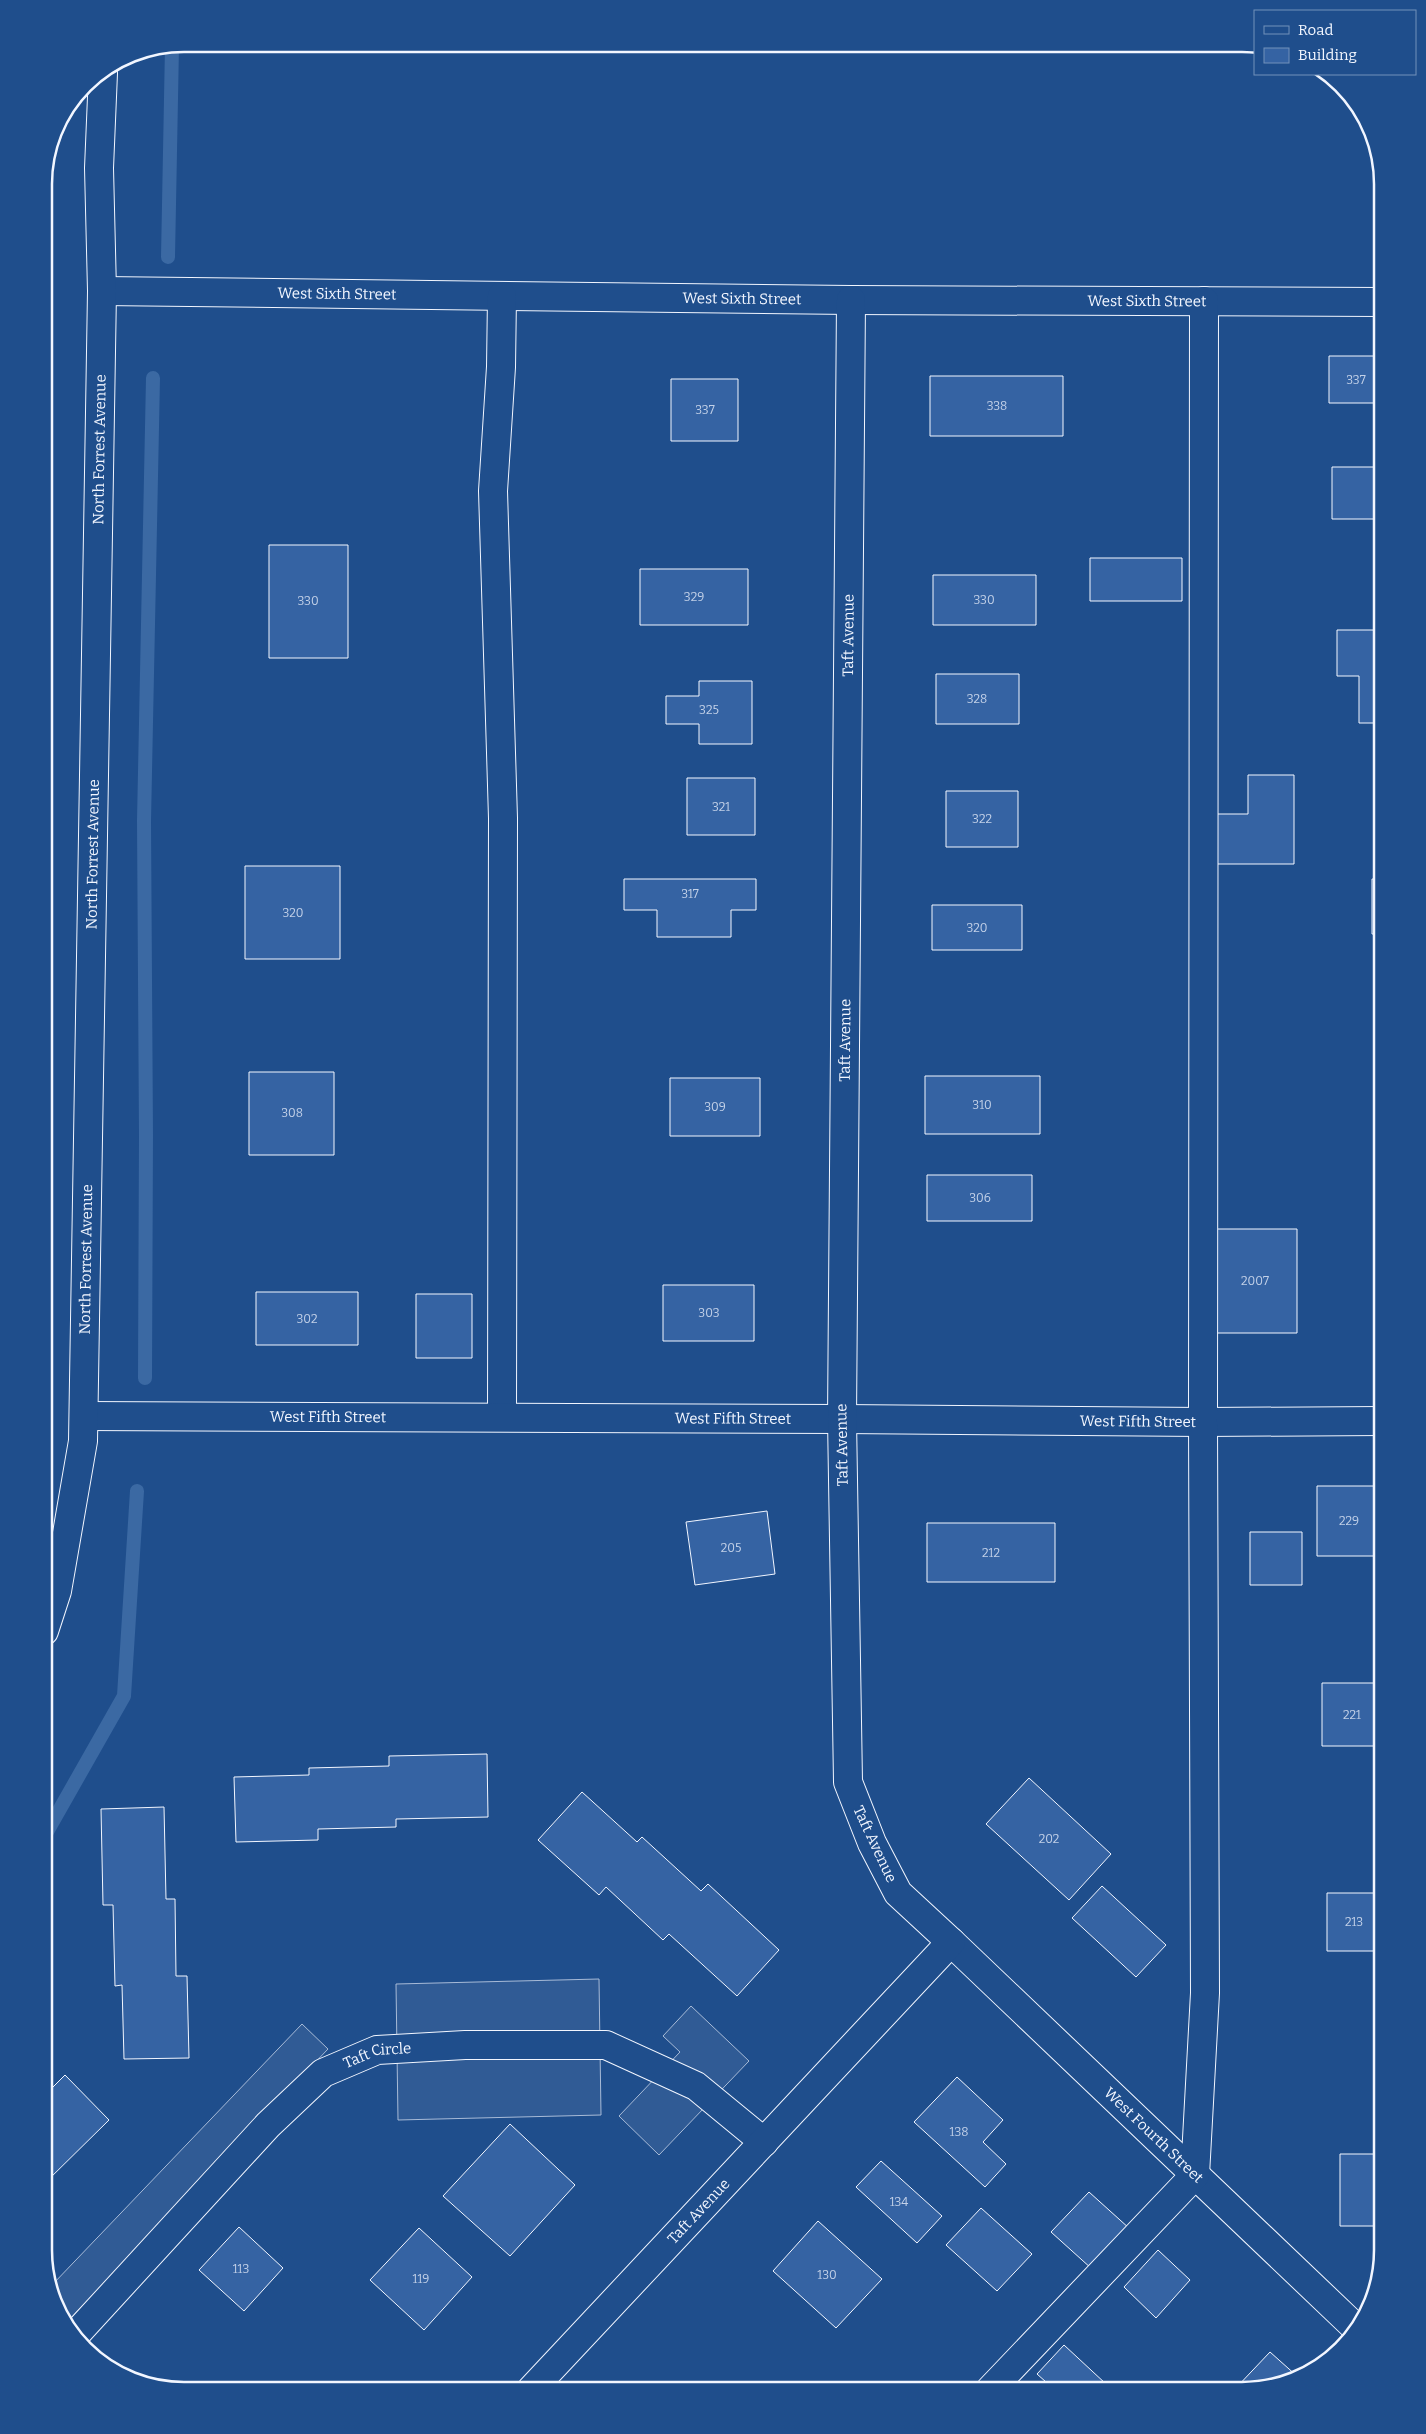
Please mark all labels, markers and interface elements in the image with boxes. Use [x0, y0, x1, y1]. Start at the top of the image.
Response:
legend [1254, 10, 1416, 75]
text: Road [1298, 21, 1333, 39]
text: Building [1298, 46, 1357, 64]
street label: West Sixth Street [277, 284, 397, 304]
street label: West Sixth Street [682, 289, 802, 308]
street label: West Sixth Street [1087, 292, 1207, 310]
house number: 337 [1346, 373, 1366, 387]
street label: North Forrest Avenue [89, 374, 110, 525]
house number: 338 [987, 399, 1007, 413]
house number: 337 [695, 403, 715, 417]
house number: 329 [684, 590, 704, 604]
house number: 330 [973, 593, 995, 607]
house number: 330 [297, 594, 319, 608]
street label: Taft Avenue [839, 594, 858, 677]
house number: 328 [967, 692, 987, 706]
house number: 325 [699, 703, 719, 717]
street label: North Forrest Avenue [82, 779, 103, 930]
house number: 321 [712, 800, 730, 814]
house number: 322 [972, 812, 992, 826]
house number: 317 [681, 887, 699, 901]
house number: 320 [282, 906, 304, 920]
house number: 320 [966, 921, 988, 935]
street label: Taft Avenue [836, 999, 854, 1082]
house number: 310 [972, 1098, 992, 1112]
house number: 309 [704, 1100, 726, 1114]
house number: 308 [281, 1106, 303, 1120]
street label: North Forrest Avenue [76, 1184, 96, 1335]
house number: 306 [969, 1191, 991, 1205]
house number: 2007 [1241, 1274, 1269, 1288]
house number: 303 [698, 1306, 720, 1320]
house number: 302 [296, 1312, 318, 1326]
street label: Taft Avenue [832, 1404, 852, 1486]
street label: West Fifth Street [270, 1408, 387, 1426]
street label: West Fifth Street [675, 1409, 792, 1428]
street label: West Fifth Street [1080, 1412, 1197, 1431]
house number: 229 [1339, 1514, 1359, 1528]
house number: 205 [721, 1541, 741, 1555]
house number: 212 [982, 1546, 1000, 1560]
house number: 221 [1343, 1708, 1361, 1722]
street label: Taft Avenue [849, 1803, 901, 1885]
house number: 202 [1039, 1832, 1059, 1846]
house number: 213 [1345, 1915, 1363, 1929]
street label: Taft Circle [341, 2039, 412, 2072]
street label: West Fourth Street [1100, 2084, 1208, 2187]
house number: 138 [950, 2125, 968, 2139]
street label: Taft Avenue [664, 2175, 733, 2248]
house number: 134 [890, 2195, 908, 2209]
house number: 113 [233, 2262, 249, 2276]
house number: 130 [817, 2268, 837, 2282]
house number: 119 [413, 2272, 429, 2286]

